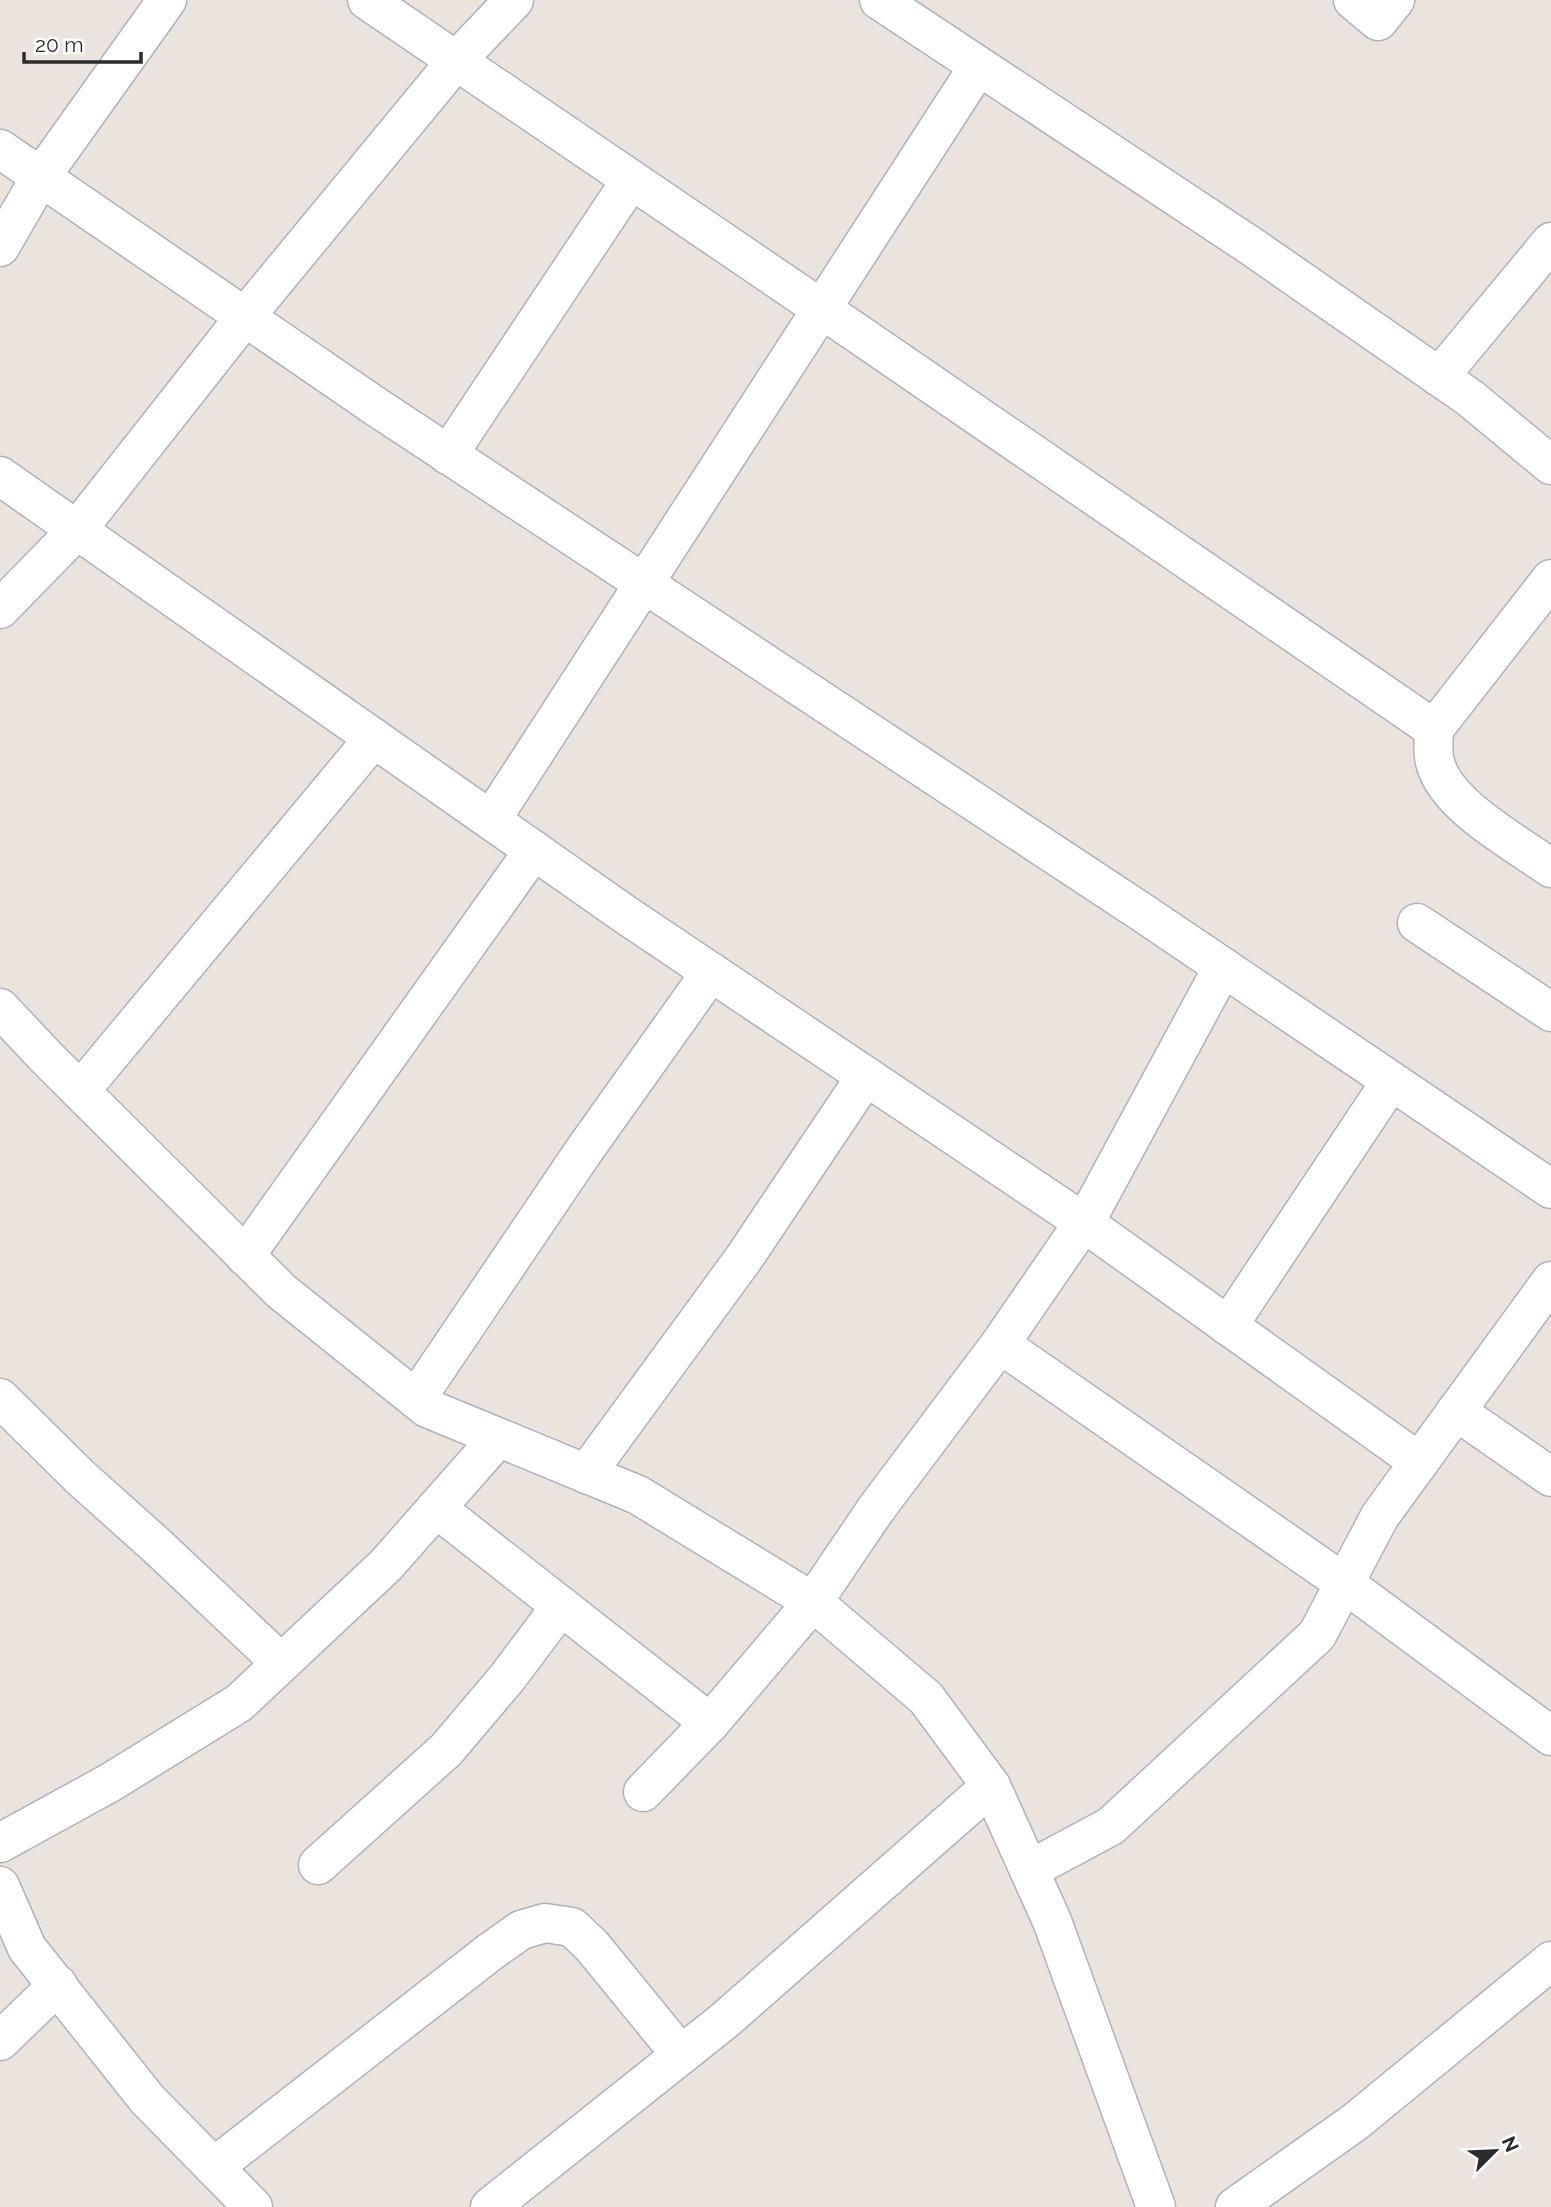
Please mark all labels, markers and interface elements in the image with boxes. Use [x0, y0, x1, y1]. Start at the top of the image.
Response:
scale bar [24, 21, 142, 65]
text: 20 m [35, 32, 83, 57]
north arrow [1460, 2116, 1530, 2186]
text: N [1498, 2133, 1524, 2155]

